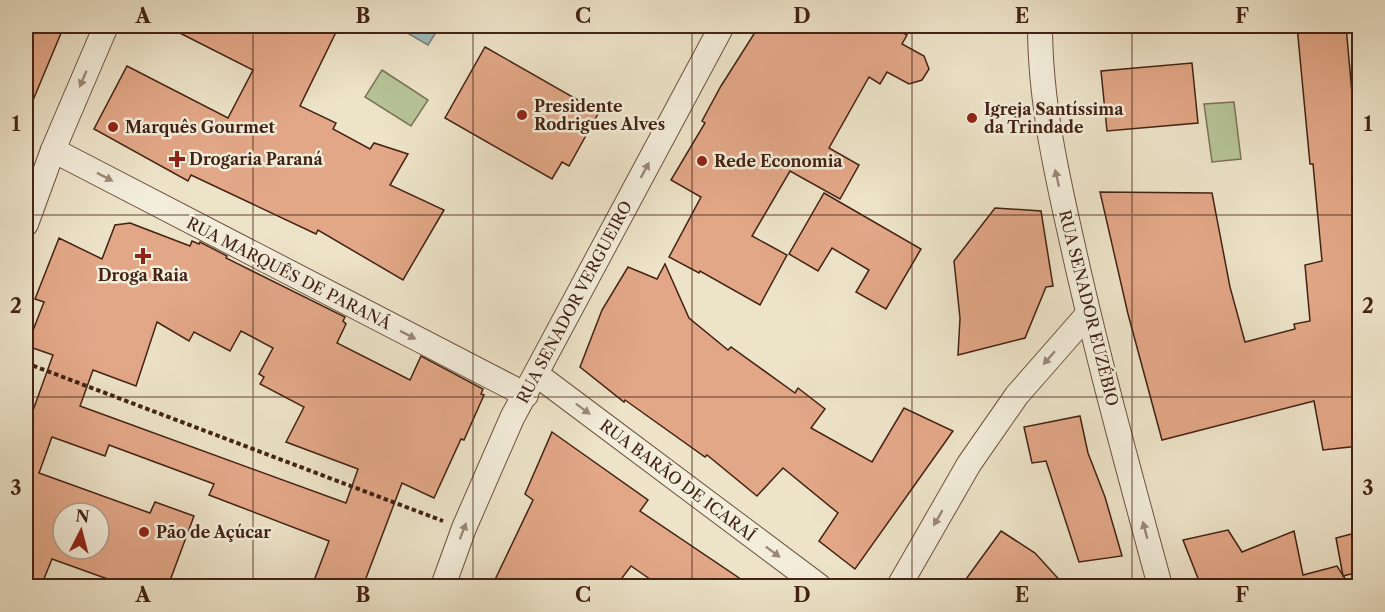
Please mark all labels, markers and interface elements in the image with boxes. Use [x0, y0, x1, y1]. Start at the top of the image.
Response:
text: A [134, 4, 151, 28]
text: B [356, 4, 371, 28]
text: C [575, 4, 591, 28]
text: D [793, 4, 811, 28]
text: E [1015, 4, 1029, 28]
text: F [1235, 4, 1249, 28]
one-way arrow [78, 71, 88, 89]
place label: Presidente Rodrigues Alves [534, 96, 665, 134]
place label: Igreja Santíssima da Trindade [984, 99, 1124, 137]
marker: Presidente Rodrigues Alves [515, 108, 529, 122]
marker: Igreja Santíssima da Trindade [965, 111, 979, 125]
text: 1 [12, 112, 21, 136]
text: 1 [1364, 112, 1373, 136]
place label: Marquês Gourmet [125, 117, 276, 137]
marker: Marquês Gourmet [106, 120, 120, 134]
place label: Drogaria Paraná [189, 149, 324, 169]
place label: Rede Economia [714, 151, 843, 171]
marker: Drogaria Paraná [170, 152, 184, 166]
marker: Rede Economia [695, 154, 709, 168]
one-way arrow [640, 161, 650, 178]
one-way arrow [1052, 169, 1062, 187]
one-way arrow [96, 173, 113, 182]
street label: RUA SENADOR VERGUEIRO [512, 197, 636, 407]
street label: RUA SENADOR EUZÉBIO [1055, 208, 1123, 408]
street label: RUA MARQUÊS DE PARANÁ [183, 213, 396, 334]
marker: Droga Raia [136, 249, 150, 263]
place label: Droga Raia [98, 265, 189, 285]
text: 2 [10, 294, 22, 318]
text: 2 [1362, 294, 1374, 318]
one-way arrow [400, 330, 417, 340]
one-way arrow [1043, 350, 1056, 365]
one-way arrow [576, 403, 591, 415]
street label: RUA BARÃO DE ICARAÍ [596, 414, 760, 545]
text: 3 [10, 476, 22, 500]
text: 3 [1362, 476, 1374, 500]
north arrow [51, 501, 111, 561]
text: N [75, 505, 91, 527]
one-way arrow [933, 510, 944, 526]
one-way arrow [1140, 521, 1149, 539]
place label: Pão de Açúcar [156, 522, 271, 542]
one-way arrow [458, 522, 468, 540]
marker: Pão de Açúcar [137, 525, 151, 539]
one-way arrow [765, 545, 780, 557]
text: A [134, 583, 151, 607]
text: B [356, 583, 371, 607]
text: C [575, 583, 591, 607]
text: D [793, 583, 811, 607]
text: E [1015, 583, 1029, 607]
text: F [1235, 583, 1249, 607]

